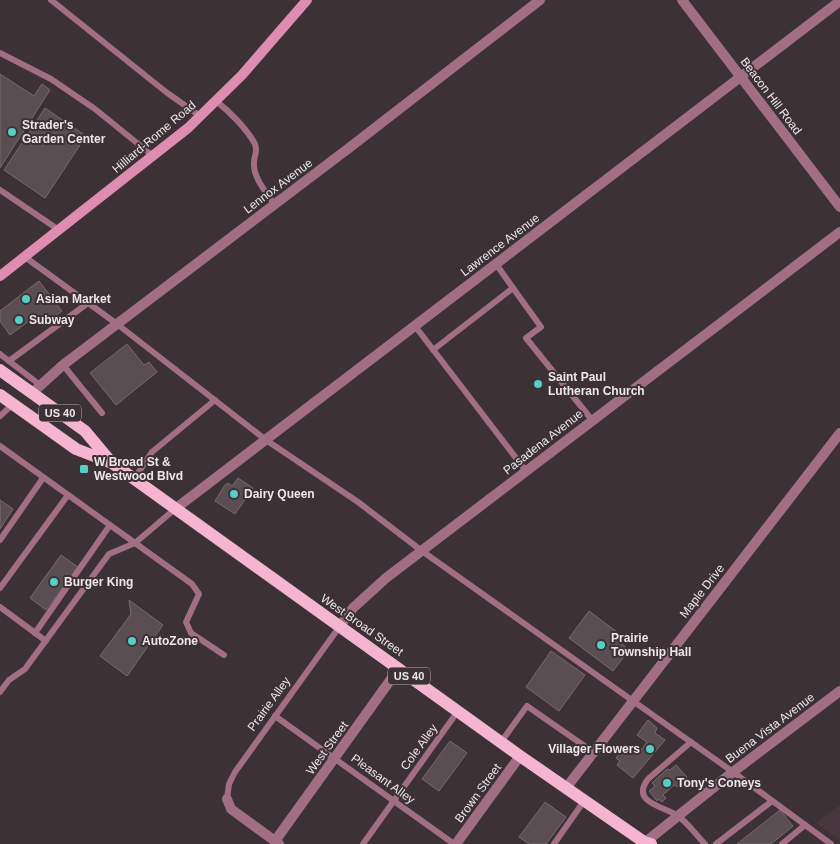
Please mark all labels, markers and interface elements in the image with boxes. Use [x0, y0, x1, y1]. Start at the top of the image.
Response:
street label: Beacon Hill Road [738, 55, 804, 137]
street label: Hilliard-Rome Road [109, 98, 199, 176]
place label: Strader's Garden Center [22, 118, 106, 146]
marker: Strader's Garden Center [6, 126, 18, 138]
street label: Lennox Avenue [241, 155, 315, 216]
street label: Lawrence Avenue [458, 211, 542, 279]
place label: Asian Market [36, 292, 111, 306]
marker: Asian Market [20, 293, 32, 305]
place label: Subway [29, 313, 75, 327]
marker: Subway [13, 314, 25, 326]
place label: Saint Paul Lutheran Church [548, 370, 645, 398]
marker: Saint Paul Lutheran Church [532, 378, 544, 390]
road number: US 40 [39, 404, 81, 422]
street label: Pasadena Avenue [500, 406, 586, 477]
place label: W Broad St & Westwood Blvd [94, 455, 183, 483]
marker: W Broad St & Westwood Blvd [78, 463, 90, 475]
place label: Dairy Queen [244, 487, 315, 501]
marker: Dairy Queen [228, 488, 240, 500]
street label: Maple Drive [677, 561, 727, 621]
place label: Burger King [64, 575, 133, 589]
marker: Burger King [48, 576, 60, 588]
street label: West Broad Street [318, 591, 407, 659]
place label: Prairie Township Hall [611, 631, 691, 659]
place label: AutoZone [142, 634, 198, 648]
marker: AutoZone [126, 635, 138, 647]
marker: Prairie Township Hall [595, 639, 607, 651]
road number: US 40 [388, 668, 430, 684]
street label: Prairie Alley [245, 674, 293, 734]
street label: Buena Vista Avenue [723, 690, 817, 766]
street label: West Street [303, 718, 351, 777]
street label: Cole Alley [398, 721, 440, 773]
place label: Villager Flowers [548, 742, 640, 756]
marker: Villager Flowers [644, 743, 656, 755]
street label: Pleasant Alley [348, 751, 418, 807]
street label: Brown Street [452, 760, 504, 825]
place label: Tony's Coneys [677, 776, 761, 790]
marker: Tony's Coneys [661, 777, 673, 789]

